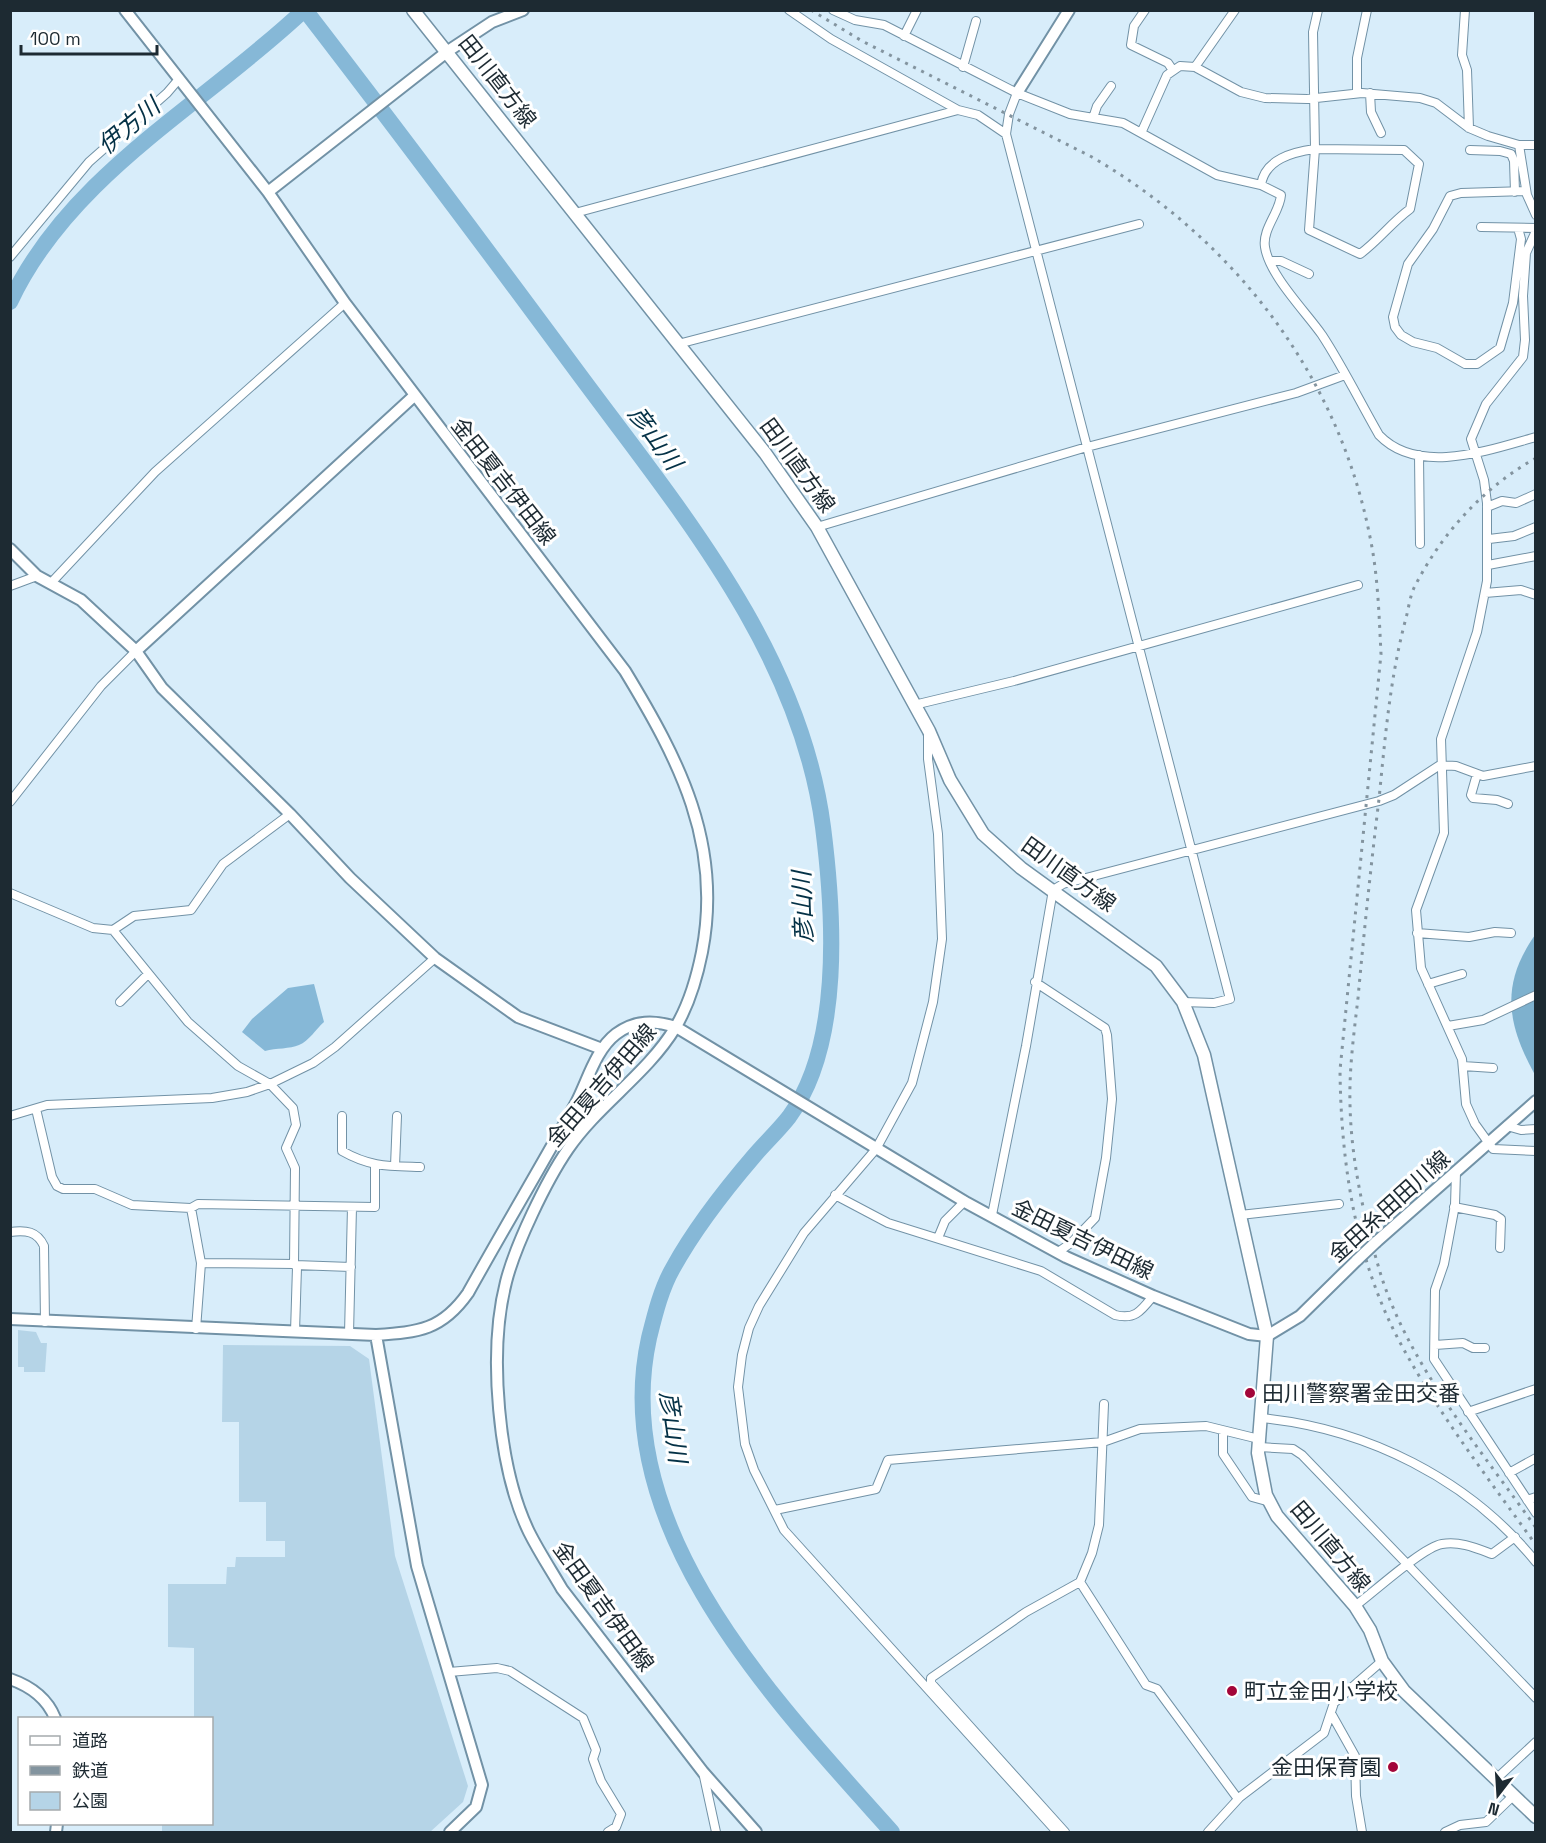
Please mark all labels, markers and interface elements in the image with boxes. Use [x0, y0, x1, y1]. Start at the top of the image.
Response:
scale bar [21, 18, 158, 56]
text: 100 m [30, 27, 81, 50]
street label: 田川直方線 [453, 29, 543, 133]
water label: 伊方川 [91, 89, 169, 161]
water label: 彦山川 [622, 399, 691, 478]
street label: 金田夏吉伊田線 [446, 412, 562, 550]
street label: 田川直方線 [754, 412, 842, 518]
street label: 田川直方線 [1016, 830, 1122, 918]
water label: 彦山川 [786, 868, 819, 944]
street label: 金田夏吉伊田線 [540, 1018, 662, 1152]
street label: 金田糸田田川線 [1322, 1144, 1456, 1268]
street label: 金田夏吉伊田線 [1008, 1193, 1158, 1285]
place label: 田川警察署金田交番 [1262, 1379, 1460, 1407]
marker: 田川警察署金田交番 [1243, 1386, 1257, 1400]
water label: 彦山川 [653, 1389, 694, 1468]
street label: 田川直方線 [1285, 1495, 1377, 1597]
street label: 金田夏吉伊田線 [547, 1535, 661, 1677]
place label: 町立金田小学校 [1244, 1677, 1398, 1705]
marker: 町立金田小学校 [1225, 1684, 1239, 1698]
legend [18, 1717, 213, 1825]
text: 道路 [72, 1729, 108, 1752]
place label: 金田保育園 [1271, 1753, 1381, 1781]
text: 鉄道 [72, 1759, 108, 1782]
marker: 金田保育園 [1386, 1760, 1400, 1774]
north arrow [1468, 1765, 1528, 1825]
text: 公園 [72, 1789, 108, 1812]
text: N [1486, 1797, 1502, 1820]

